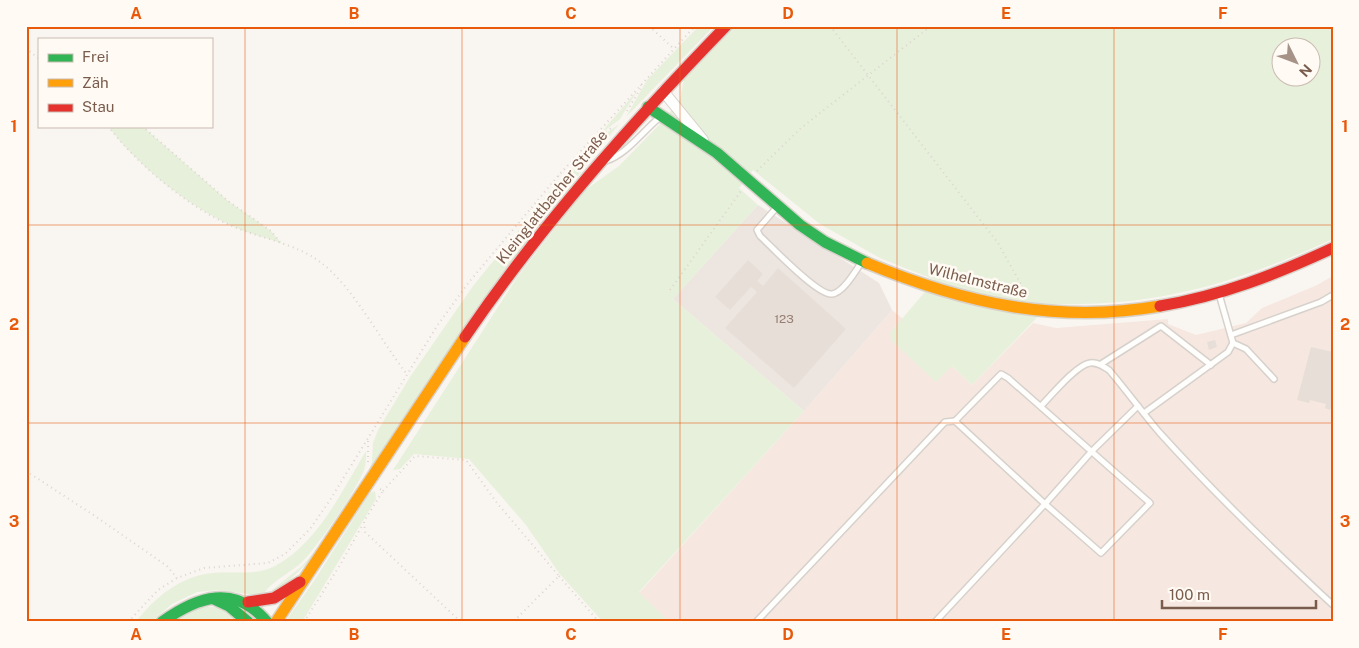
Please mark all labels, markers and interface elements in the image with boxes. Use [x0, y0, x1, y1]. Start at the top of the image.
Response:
text: A [130, 4, 142, 23]
text: B [349, 4, 360, 23]
text: C [565, 4, 577, 23]
text: D [782, 4, 794, 23]
text: E [1001, 4, 1011, 23]
text: F [1218, 4, 1228, 23]
legend [38, 38, 212, 128]
north arrow [1272, 38, 1322, 88]
text: Frei [82, 48, 109, 65]
text: N [1296, 61, 1315, 80]
text: Zäh [82, 74, 109, 91]
text: Stau [82, 98, 115, 115]
text: 1 [11, 117, 17, 136]
text: 1 [1342, 117, 1348, 136]
street label: Kleinglattbacher Straße [493, 127, 611, 267]
street label: Wilhelmstraße [927, 260, 1029, 301]
house number: 123 [774, 312, 794, 326]
text: 2 [9, 315, 19, 334]
text: 2 [1340, 315, 1350, 334]
text: 3 [9, 512, 19, 531]
text: 3 [1340, 512, 1350, 531]
scale bar [1162, 578, 1315, 610]
text: 100 m [1169, 586, 1210, 603]
text: A [130, 625, 142, 644]
text: B [349, 625, 360, 644]
text: C [565, 625, 577, 644]
text: D [782, 625, 794, 644]
text: E [1001, 625, 1011, 644]
text: F [1218, 625, 1228, 644]

